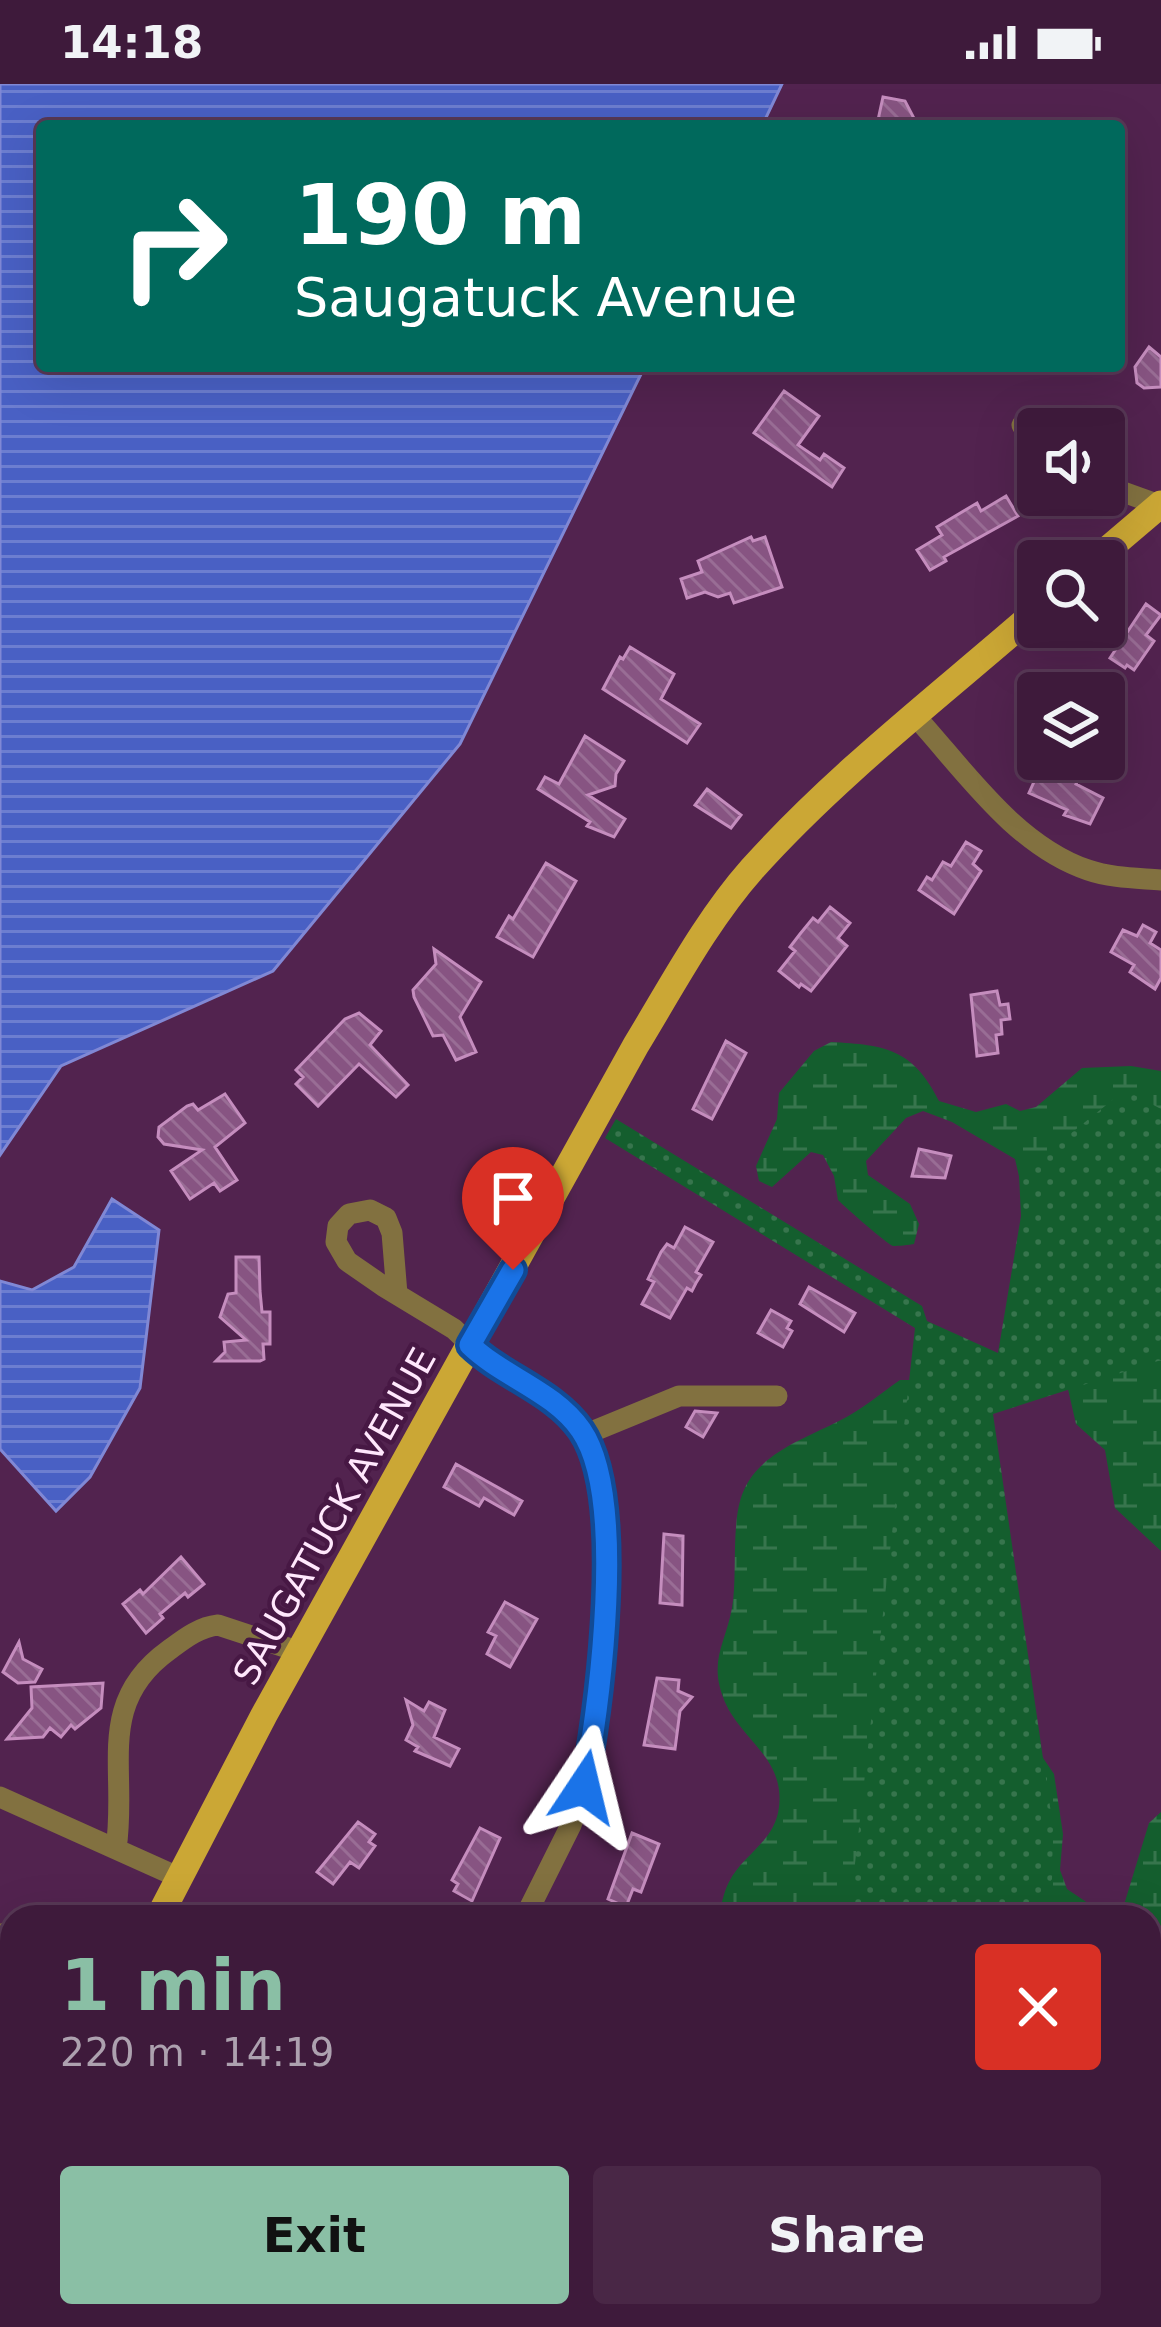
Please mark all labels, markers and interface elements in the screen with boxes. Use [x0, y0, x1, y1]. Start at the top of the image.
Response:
text: 14:18 [60, 16, 203, 69]
text: 190 m [294, 166, 586, 264]
icon: right [96, 168, 252, 324]
text: Saugatuck Avenue [294, 266, 797, 329]
map controls [1017, 408, 1125, 780]
button: sound [1017, 408, 1125, 516]
button: search [1017, 540, 1125, 648]
button: layers [1017, 672, 1125, 780]
pin [462, 1147, 564, 1270]
icon: arrive [480, 1165, 546, 1231]
street label: SAUGATUCK AVENUE [225, 1341, 444, 1692]
position arrow [521, 1724, 647, 1850]
text: 1 min [60, 1943, 286, 2027]
button: close [975, 1944, 1101, 2070]
text: 220 m · 14:19 [60, 2030, 334, 2075]
button: Exit [60, 2166, 569, 2304]
button: Share [593, 2166, 1101, 2304]

